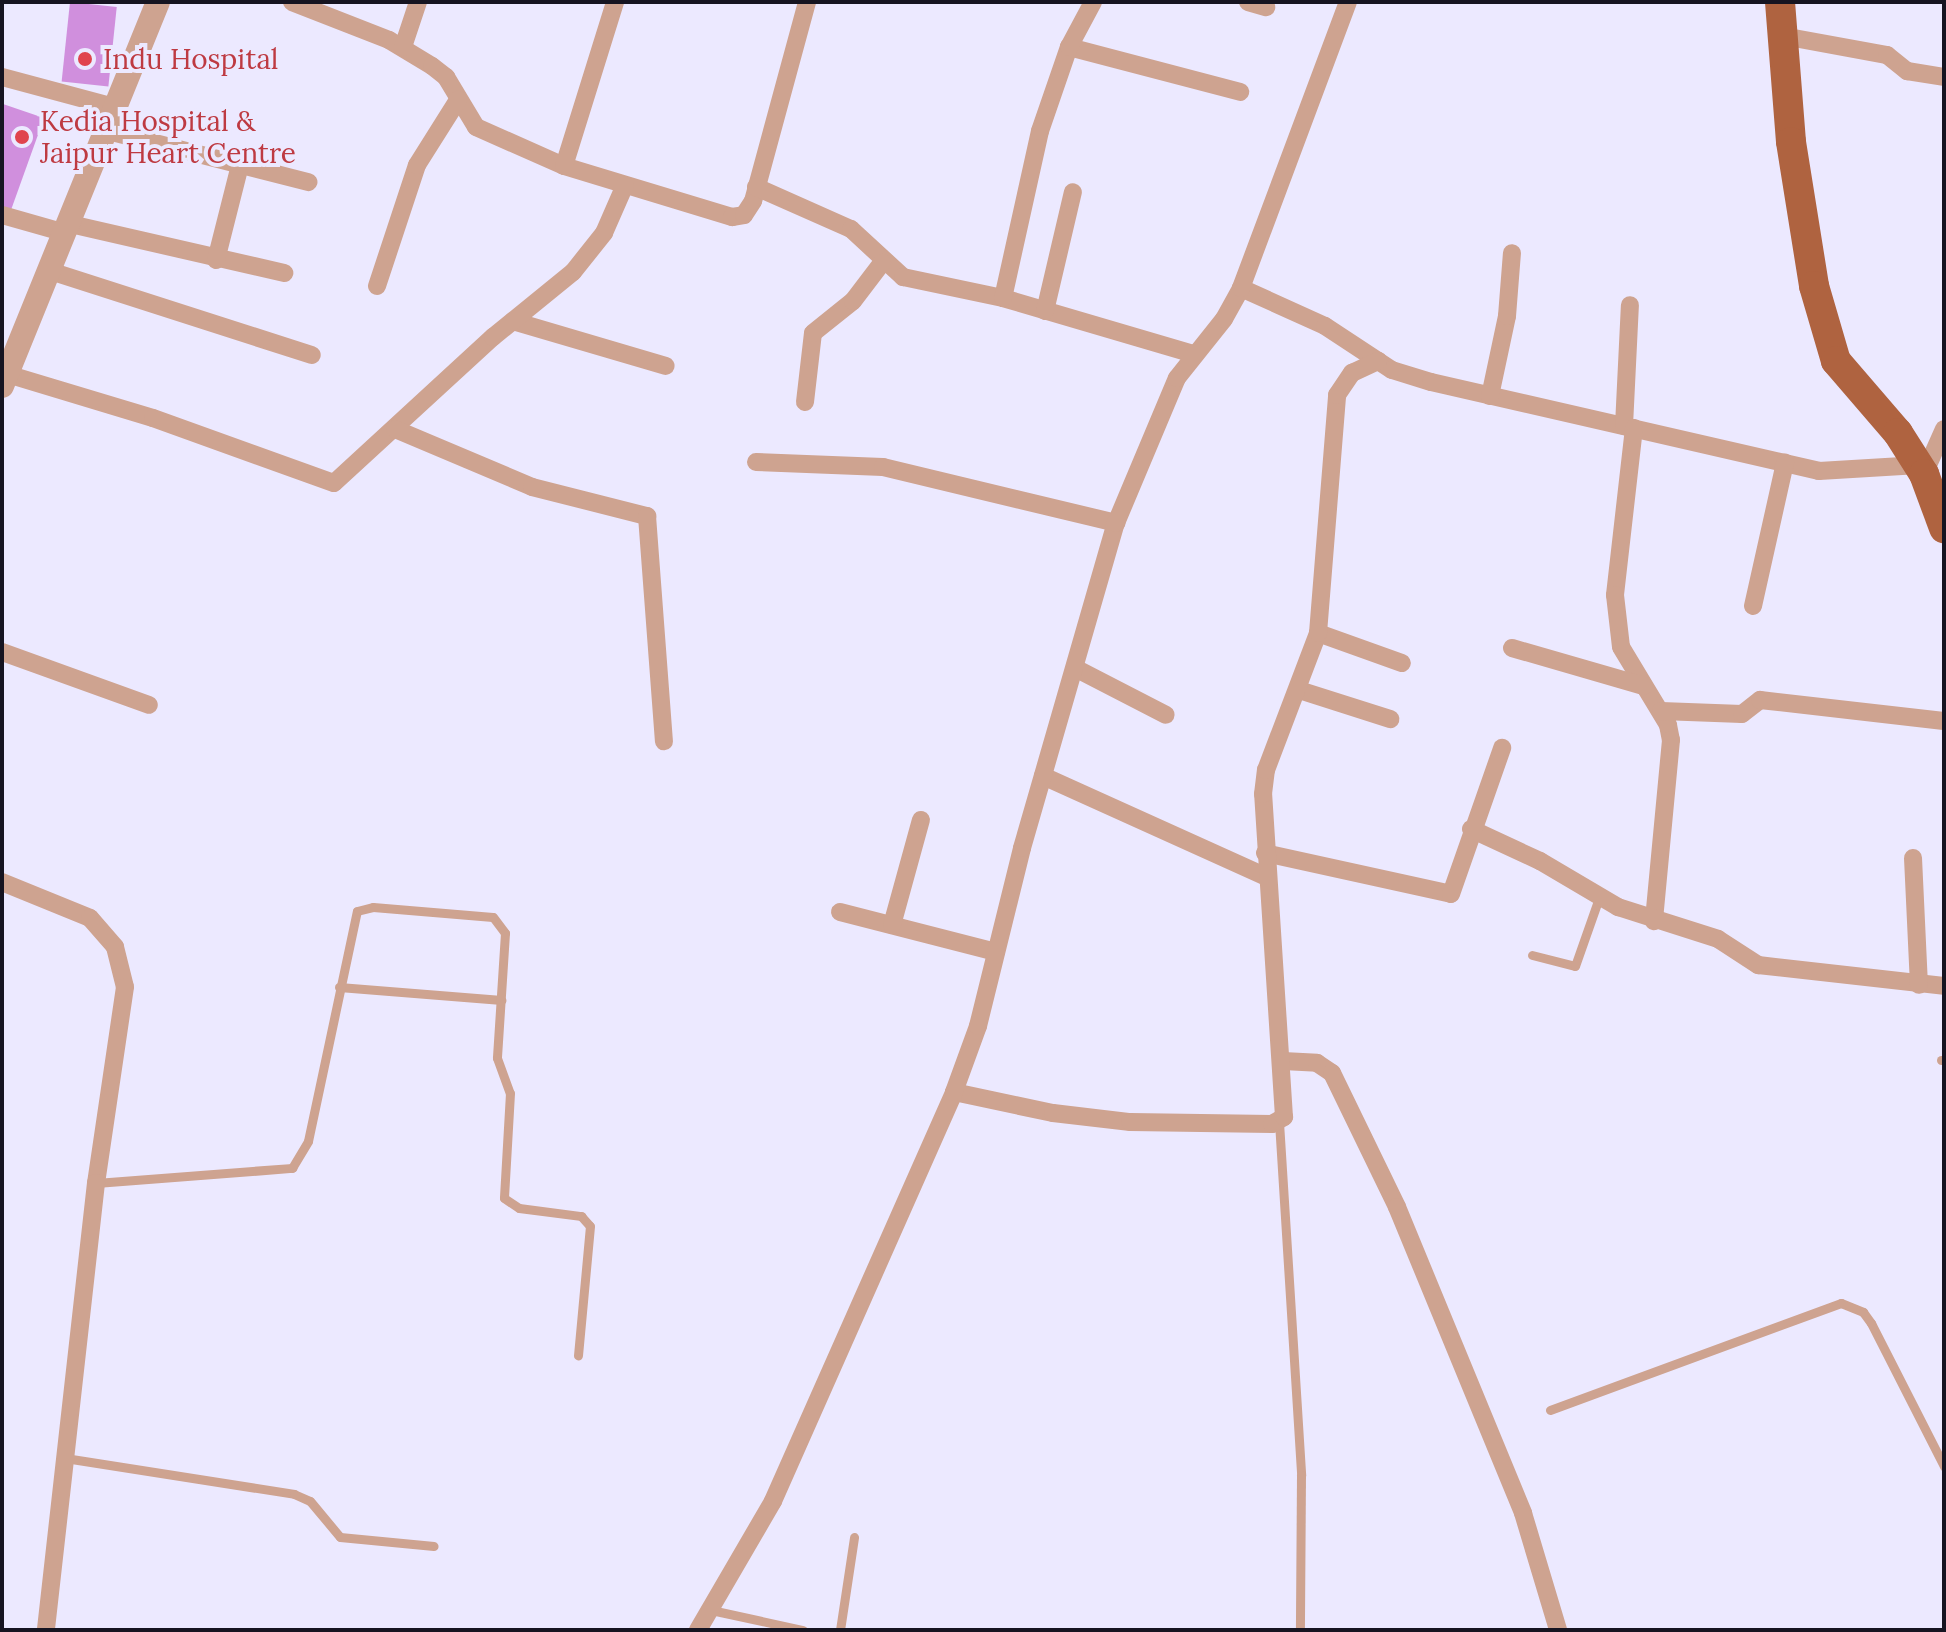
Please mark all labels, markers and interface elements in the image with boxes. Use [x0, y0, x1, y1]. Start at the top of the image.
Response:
place label: Indu Hospital [103, 42, 278, 76]
marker: Indu Hospital [74, 48, 96, 70]
place label: Kedia Hospital & Jaipur Heart Centre [40, 104, 296, 170]
marker: Kedia Hospital & Jaipur Heart Centre [11, 126, 33, 148]

